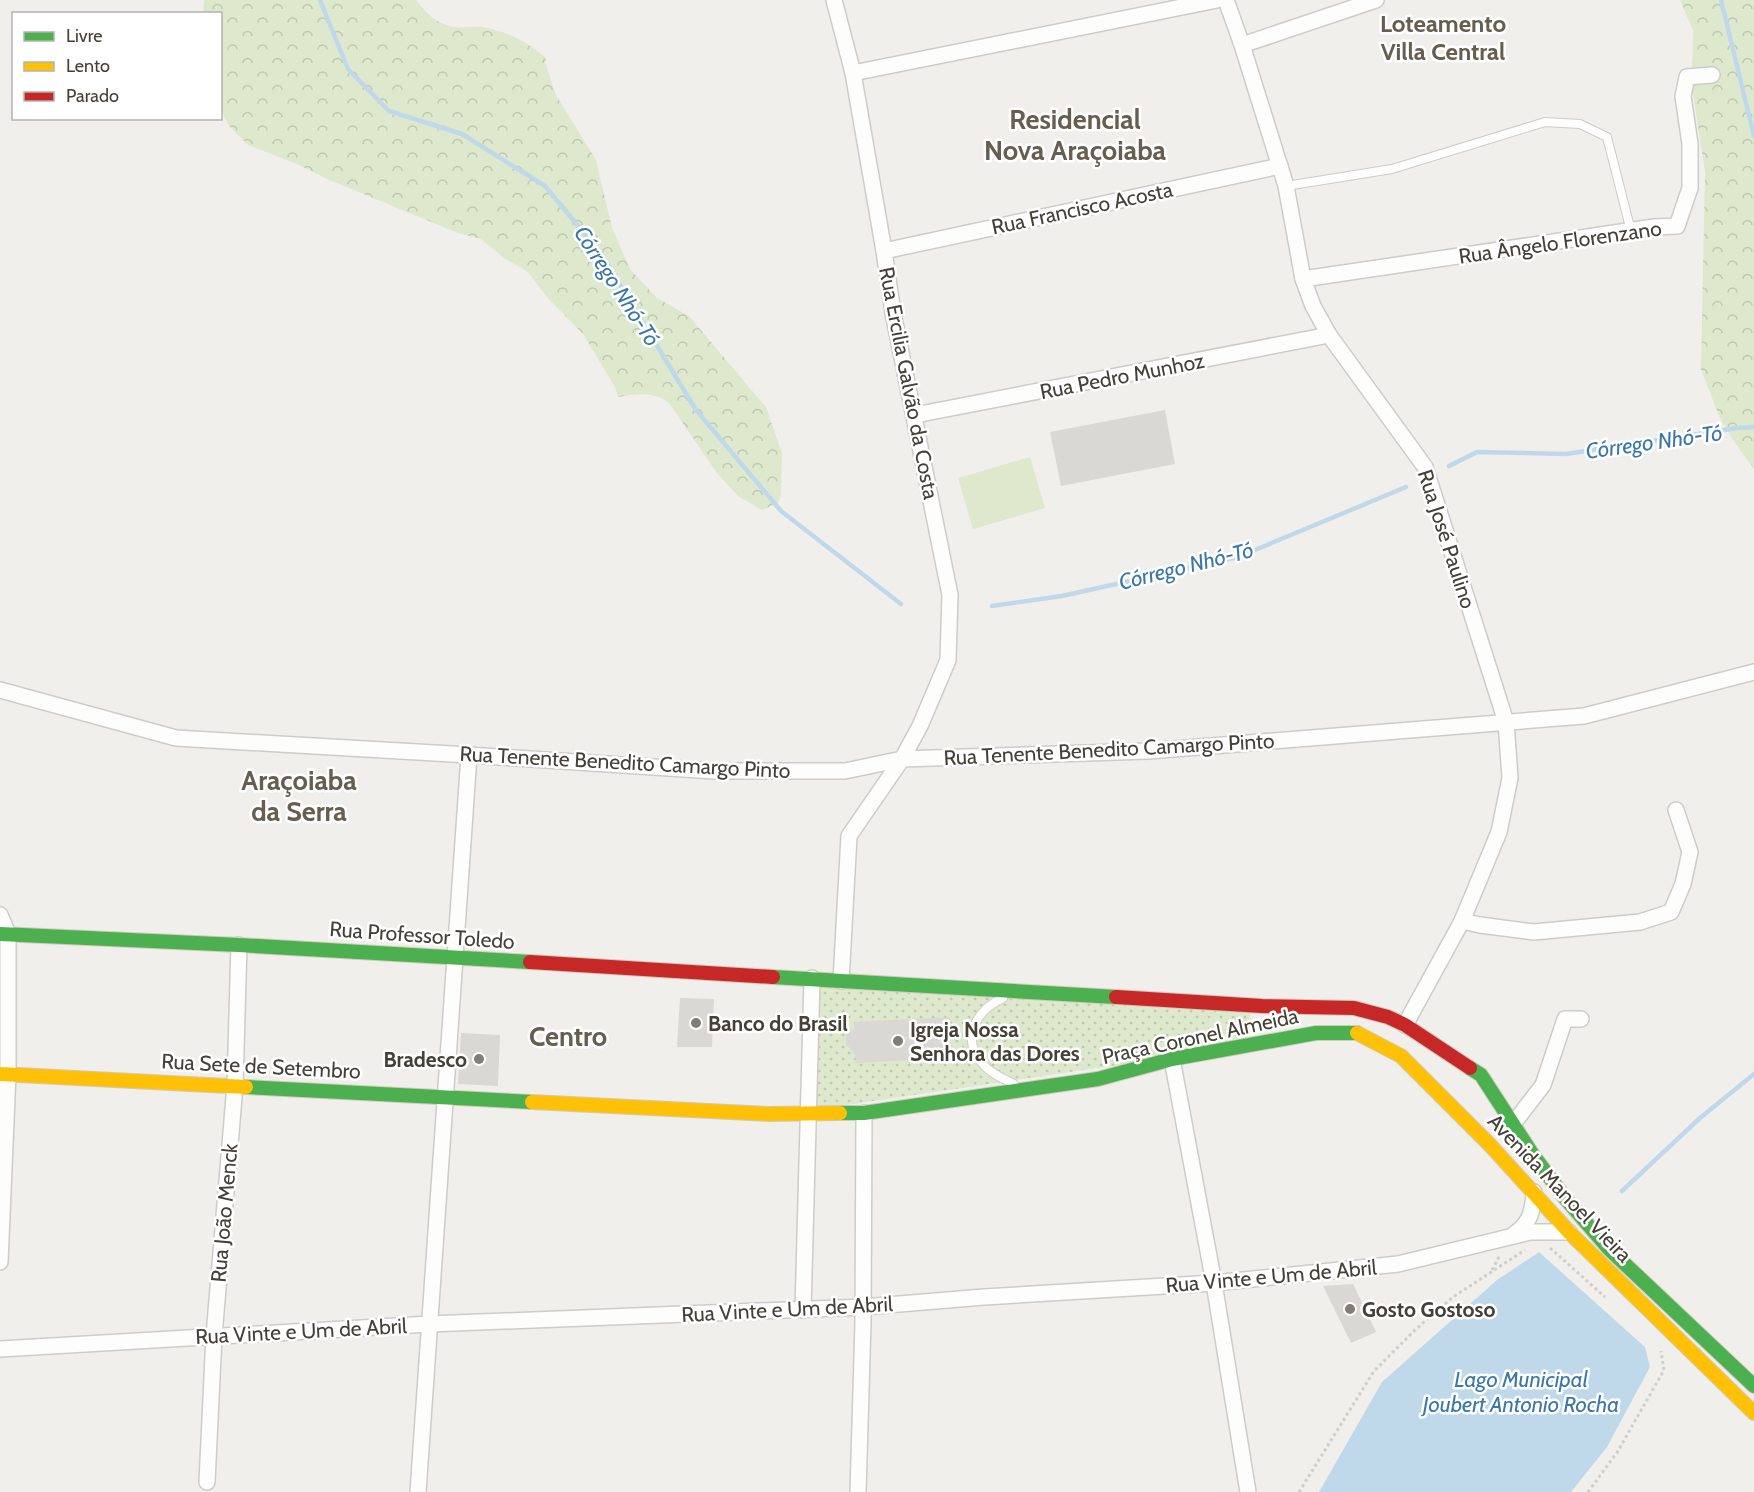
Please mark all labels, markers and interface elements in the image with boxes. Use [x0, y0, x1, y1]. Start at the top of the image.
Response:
district label: Loteamento Villa Central [1380, 9, 1506, 66]
legend [12, 12, 222, 120]
text: Livre [66, 25, 102, 47]
text: Lento [66, 55, 110, 77]
text: Parado [66, 85, 119, 107]
district label: Residencial Nova Araçoiaba [984, 103, 1167, 167]
street label: Rua Francisco Acosta [989, 177, 1175, 239]
street label: Rua Ângelo Florenzano [1457, 215, 1663, 269]
water label: Córrego Nhó-Tó [568, 221, 666, 351]
street label: Rua Ercilia Galvão da Costa [874, 265, 944, 501]
street label: Rua Pedro Munhoz [1038, 348, 1207, 404]
water label: Córrego Nhó-Tó [1584, 419, 1724, 465]
street label: Rua José Paulino [1413, 466, 1481, 612]
water label: Córrego Nhó-Tó [1116, 536, 1256, 596]
street label: Rua Tenente Benedito Camargo Pinto [943, 728, 1275, 770]
street label: Rua Tenente Benedito Camargo Pinto [459, 741, 791, 783]
district label: Araçoiaba da Serra [241, 764, 357, 828]
street label: Rua Professor Toledo [329, 916, 515, 954]
street label: Praça Coronel Almeida [1100, 1003, 1300, 1069]
place label: Banco do Brasil [708, 1011, 848, 1036]
marker: Banco do Brasil [689, 1016, 703, 1030]
place label: Igreja Nossa Senhora das Dores [910, 1017, 1080, 1066]
district label: Centro [529, 1020, 607, 1053]
marker: Igreja Nossa Senhora das Dores [891, 1034, 905, 1048]
place label: Bradesco [384, 1047, 467, 1072]
street label: Rua Sete de Setembro [161, 1048, 361, 1084]
marker: Bradesco [472, 1052, 486, 1066]
street label: Avenida Manoel Vieira [1483, 1109, 1637, 1267]
street label: Rua João Menck [205, 1142, 243, 1284]
street label: Rua Vinte e Um de Abril [1164, 1254, 1378, 1298]
street label: Rua Vinte e Um de Abril [681, 1291, 893, 1327]
place label: Gosto Gostoso [1362, 1297, 1495, 1322]
marker: Gosto Gostoso [1343, 1302, 1357, 1316]
street label: Rua Vinte e Um de Abril [195, 1313, 407, 1349]
water label: Lago Municipal Joubert Antonio Rocha [1421, 1366, 1619, 1418]

